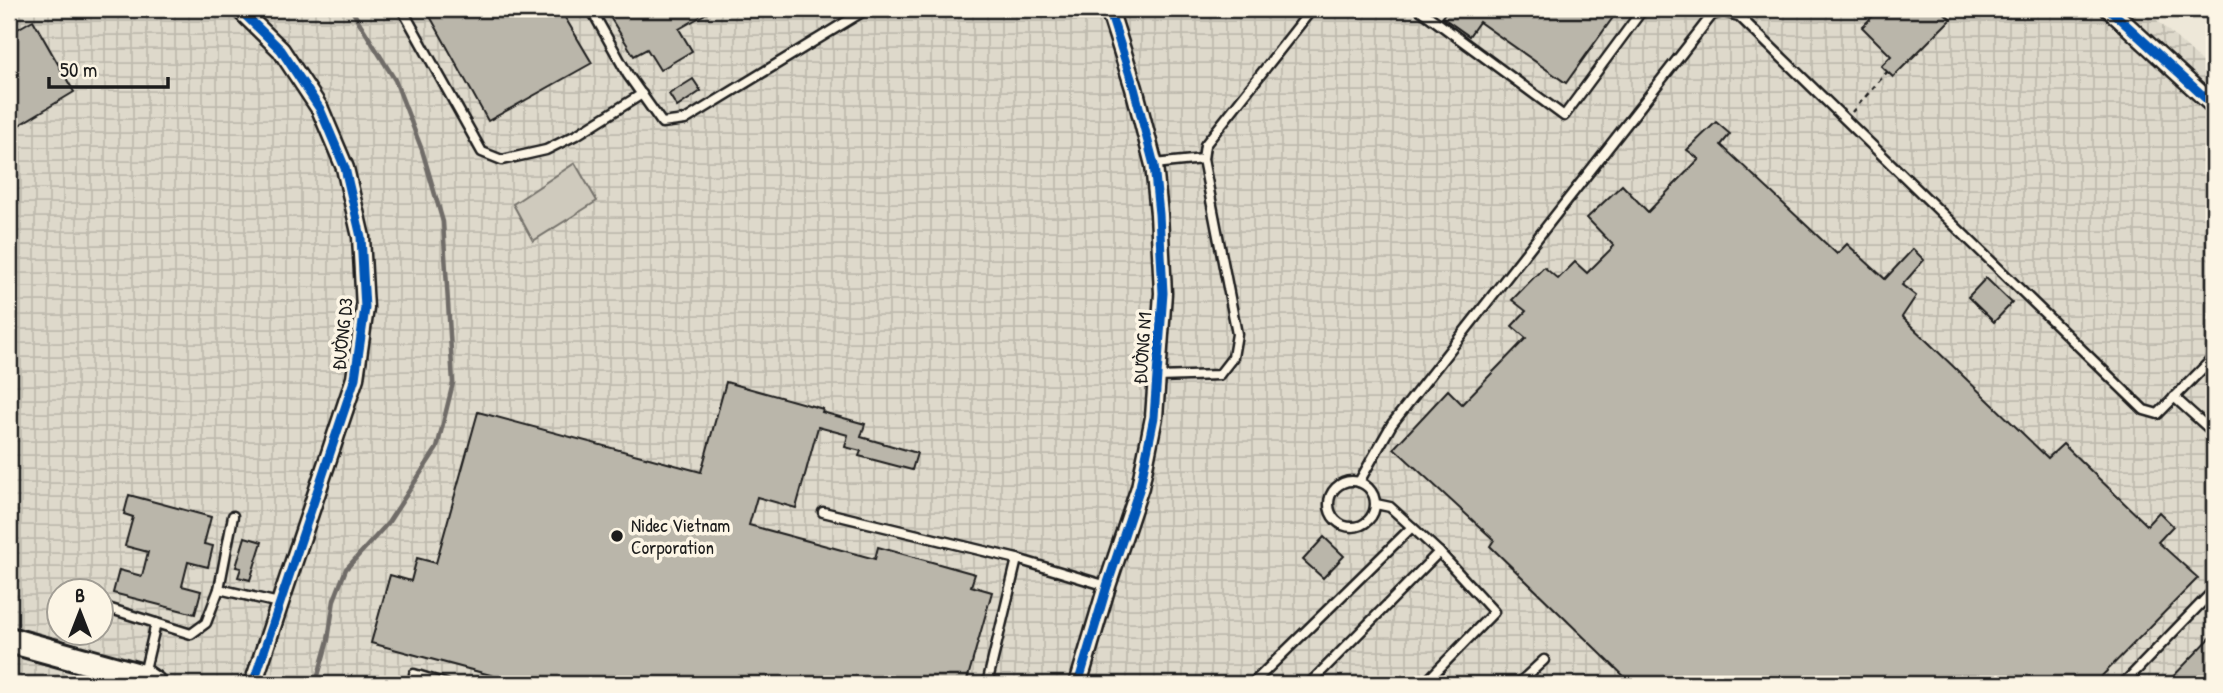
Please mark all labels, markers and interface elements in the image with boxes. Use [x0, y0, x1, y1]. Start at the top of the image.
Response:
scale bar [49, 46, 168, 90]
text: 50 m [60, 55, 97, 84]
street label: ĐƯỜNG D3 [325, 297, 359, 371]
street label: ĐƯỜNG N1 [1127, 311, 1157, 385]
place label: Nidec Vietnam Corporation [631, 512, 730, 560]
marker: Nidec Vietnam Corporation [609, 528, 625, 544]
north arrow [46, 578, 116, 648]
text: B [75, 582, 85, 608]

